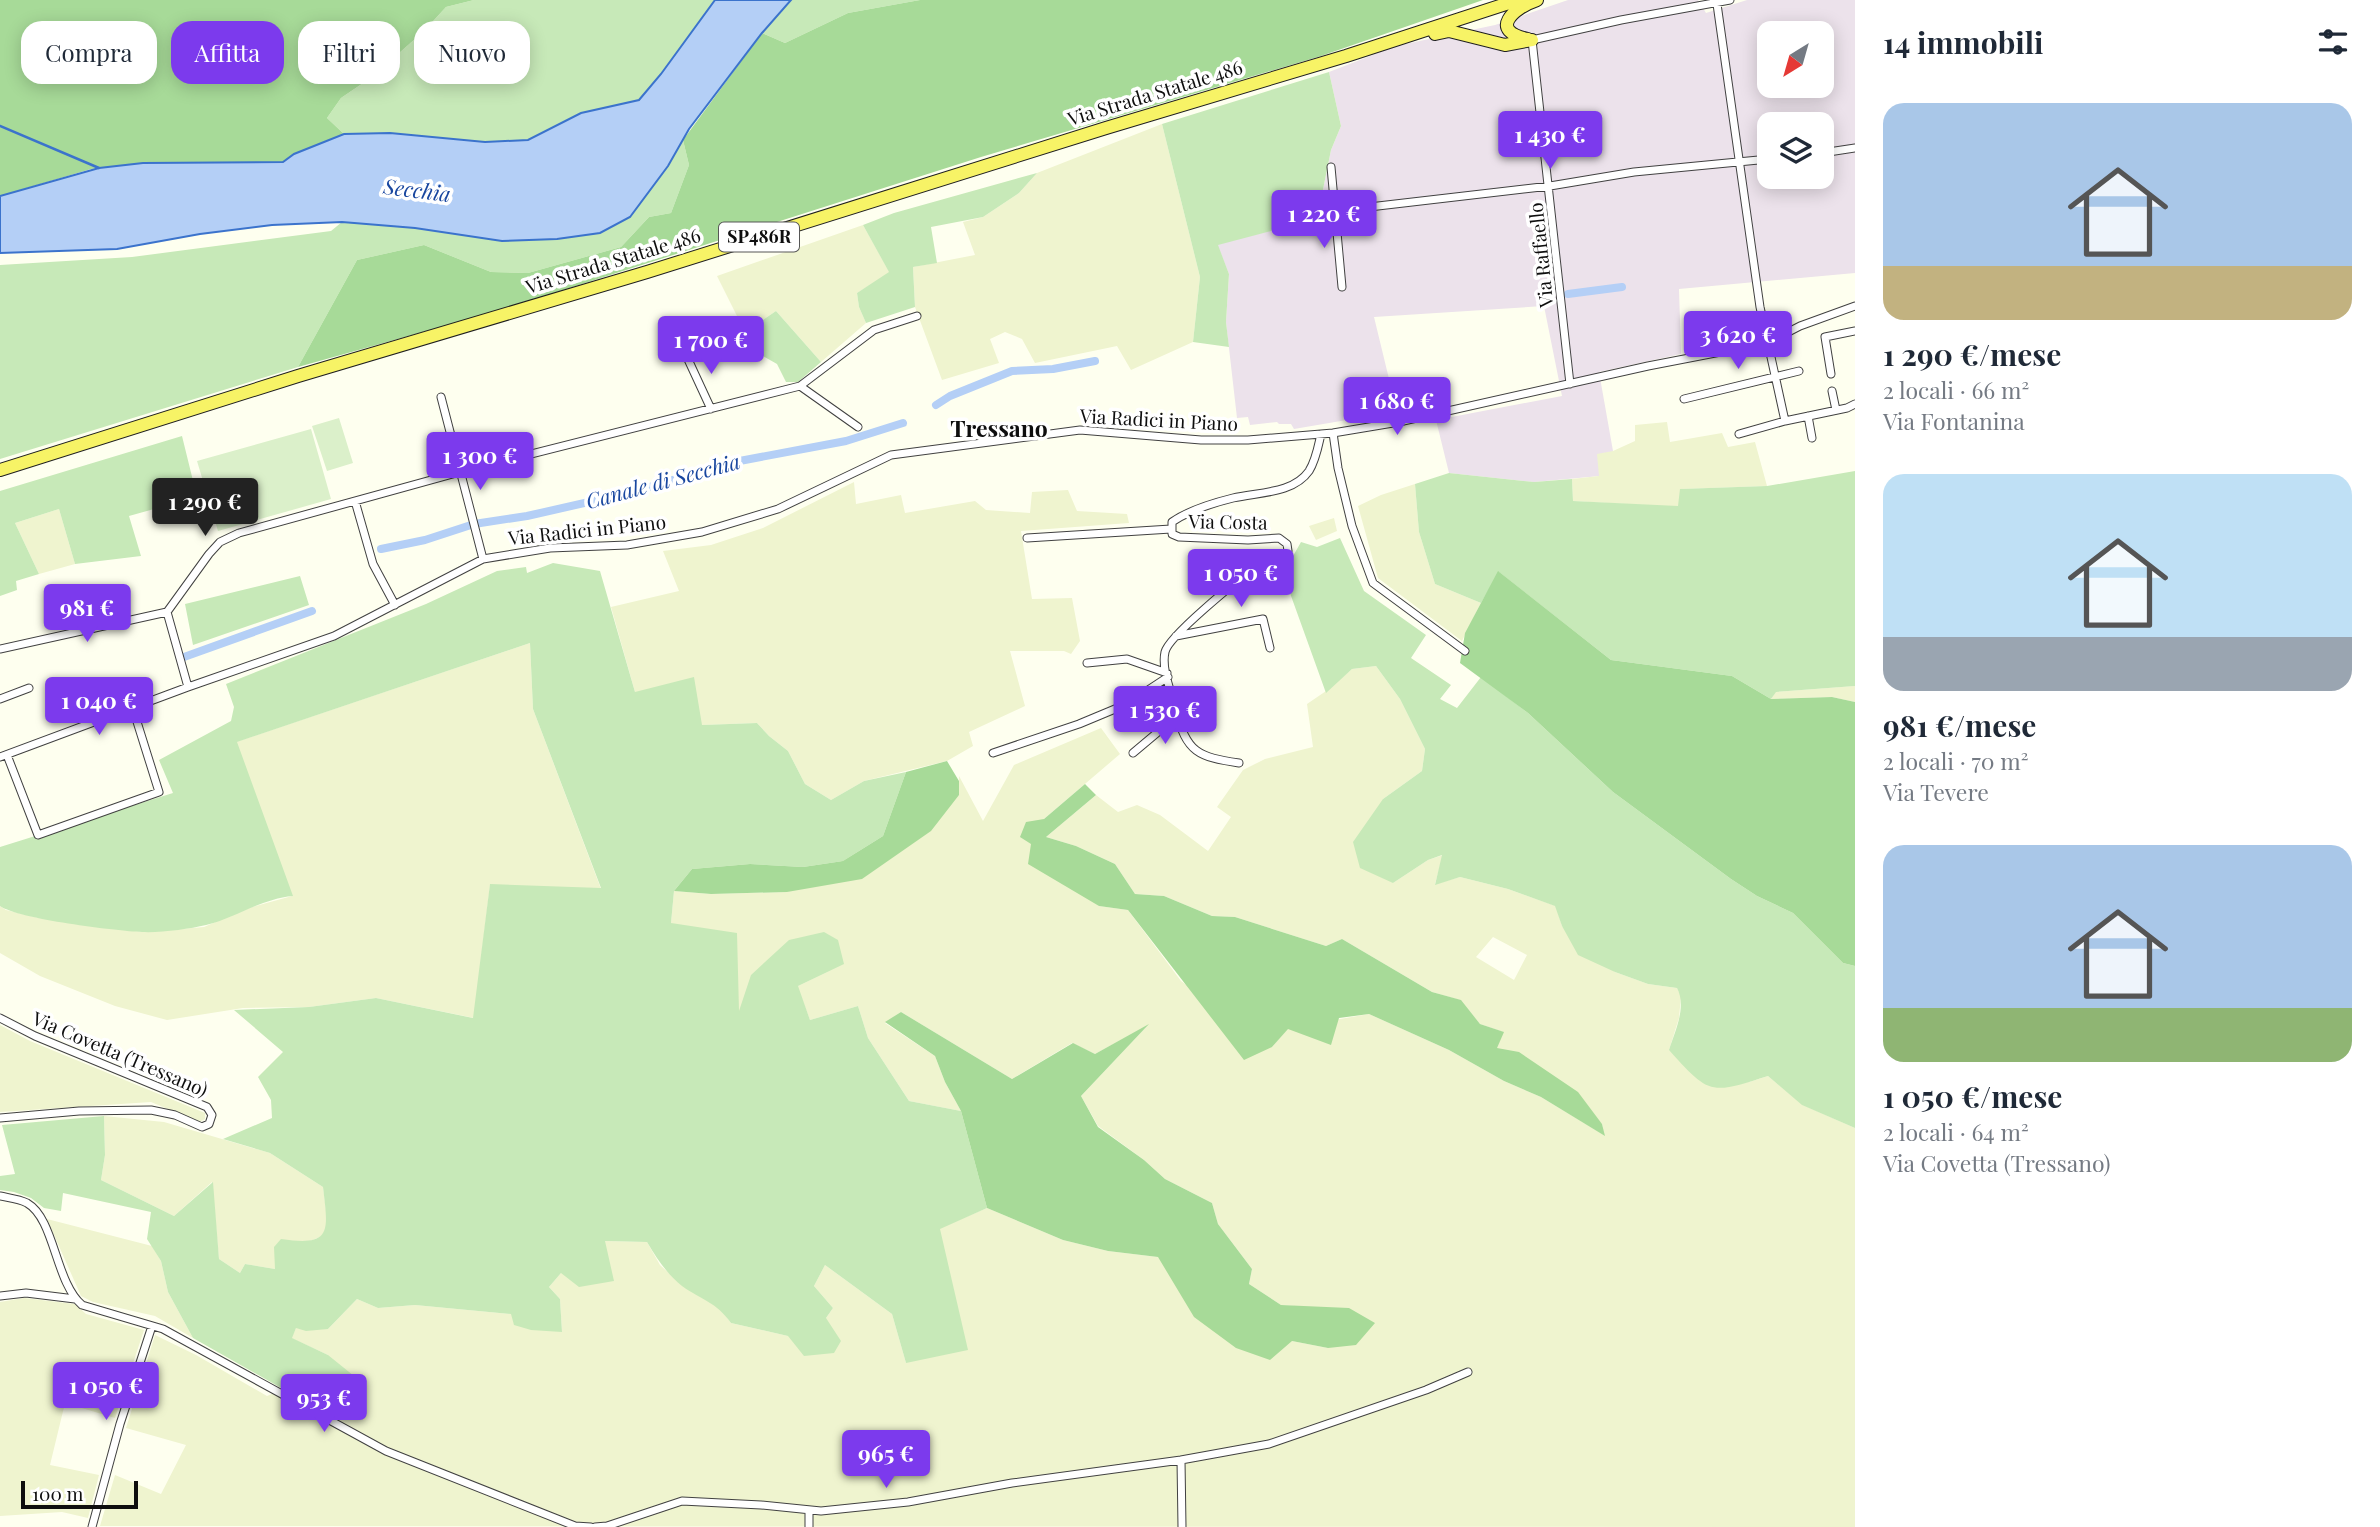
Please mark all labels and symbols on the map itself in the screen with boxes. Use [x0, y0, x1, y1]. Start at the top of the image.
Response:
north arrow [1757, 21, 1834, 98]
street label: Via Strada Statale 486 [1063, 53, 1246, 131]
pin: 1 430 € [1485, 111, 1615, 171]
water label: Secchia [381, 171, 452, 207]
pin: 1 220 € [1259, 190, 1389, 250]
street label: Via Raffaello [1522, 201, 1559, 310]
street label: Via Strada Statale 486 [521, 221, 704, 299]
road number: SP486R [719, 222, 799, 251]
pin: 3 620 € [1673, 312, 1803, 371]
pin: 1 700 € [646, 316, 776, 376]
pin: 1 680 € [1332, 378, 1462, 437]
street label: Via Radici in Piano [1078, 402, 1239, 436]
district label: Tressano [950, 412, 1048, 443]
pin: 1 300 € [415, 433, 545, 492]
water label: Canale di Secchia [582, 446, 743, 514]
pin: 1 290 € [140, 478, 270, 538]
street label: Via Costa [1187, 507, 1268, 535]
street label: Via Radici in Piano [506, 508, 667, 550]
pin: 1 050 € [1176, 550, 1306, 609]
pin: 981 € [38, 584, 136, 644]
pin: 1 040 € [34, 678, 164, 737]
pin: 1 530 € [1100, 686, 1230, 746]
street label: Via Covetta (Tressano) [28, 1004, 212, 1102]
pin: 1 050 € [41, 1362, 171, 1422]
pin: 953 € [275, 1374, 373, 1434]
pin: 965 € [837, 1430, 935, 1490]
scale bar [21, 1478, 138, 1510]

